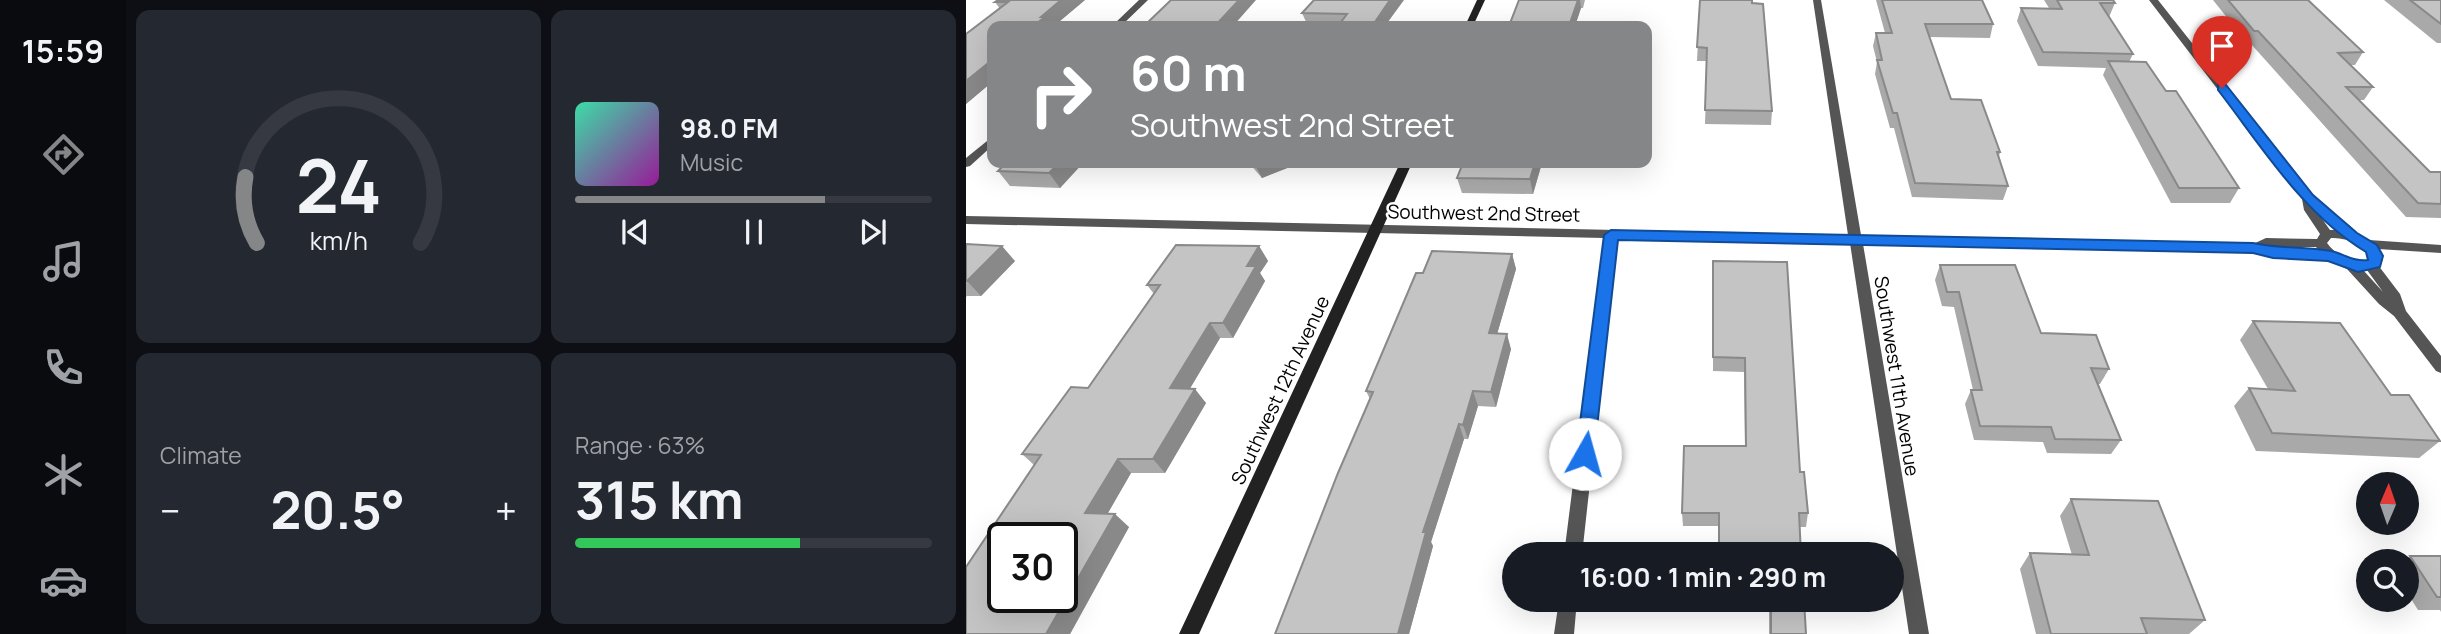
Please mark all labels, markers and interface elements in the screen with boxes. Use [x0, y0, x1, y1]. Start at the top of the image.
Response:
pin [2192, 16, 2252, 88]
icon: arrive [2203, 27, 2241, 65]
text: 15:59 [22, 29, 104, 73]
text: 60 m [1130, 39, 1247, 106]
icon: right [1015, 49, 1106, 140]
text: Southwest 2nd Street [1130, 103, 1455, 147]
text: 98.0 FM [680, 110, 778, 146]
icon: directions [39, 130, 88, 179]
text: 24 [295, 135, 382, 235]
text: Music [680, 146, 743, 178]
street label: Southwest 2nd Street [1387, 198, 1581, 228]
icon: previous [616, 213, 654, 251]
icon: pause [735, 213, 773, 251]
icon: next [854, 213, 892, 251]
text: km/h [309, 223, 368, 258]
icon: music [39, 237, 88, 286]
street label: Southwest 11th Avenue [1868, 274, 1926, 478]
street label: Southwest 12th Avenue [1225, 291, 1335, 489]
icon: phone [39, 343, 88, 392]
position arrow [1548, 417, 1622, 491]
text: Range · 63% [575, 429, 705, 461]
text: Climate [160, 439, 242, 471]
icon: climate [39, 450, 88, 499]
text: 315 km [575, 464, 744, 535]
north arrow [2356, 472, 2418, 536]
map controls [2356, 472, 2419, 612]
text: 20.5° [270, 474, 405, 545]
text: − [160, 484, 181, 536]
text: + [495, 484, 517, 536]
speed limit sign: 30 [987, 522, 1078, 613]
button: search [2356, 549, 2419, 612]
icon: car [39, 556, 88, 605]
text: 16:00 · 1 min · 290 m [1580, 559, 1826, 595]

